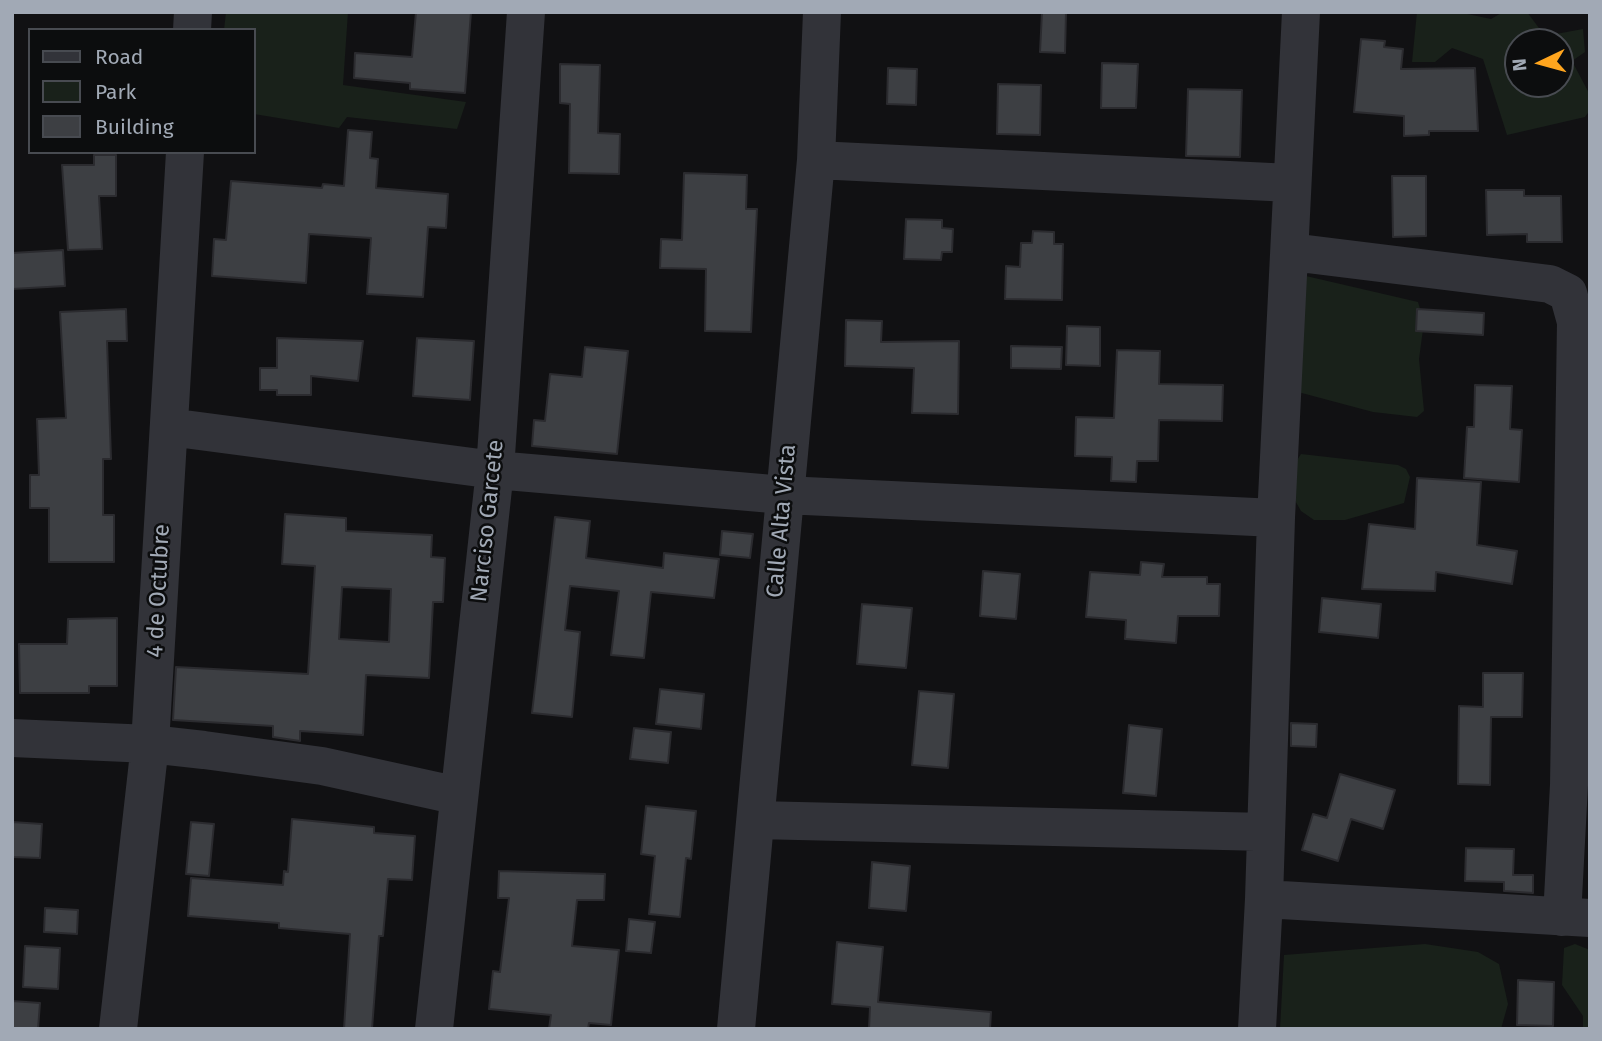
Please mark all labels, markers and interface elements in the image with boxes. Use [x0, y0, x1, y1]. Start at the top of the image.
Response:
legend [28, 28, 256, 154]
north arrow [1504, 28, 1574, 98]
text: Road [95, 44, 143, 70]
text: N [1508, 57, 1532, 72]
text: Park [95, 79, 136, 105]
text: Building [95, 114, 174, 140]
street label: Narciso Garcete [466, 439, 510, 603]
street label: Calle Alta Vista [762, 443, 802, 599]
street label: 4 de Octubre [142, 524, 176, 658]

